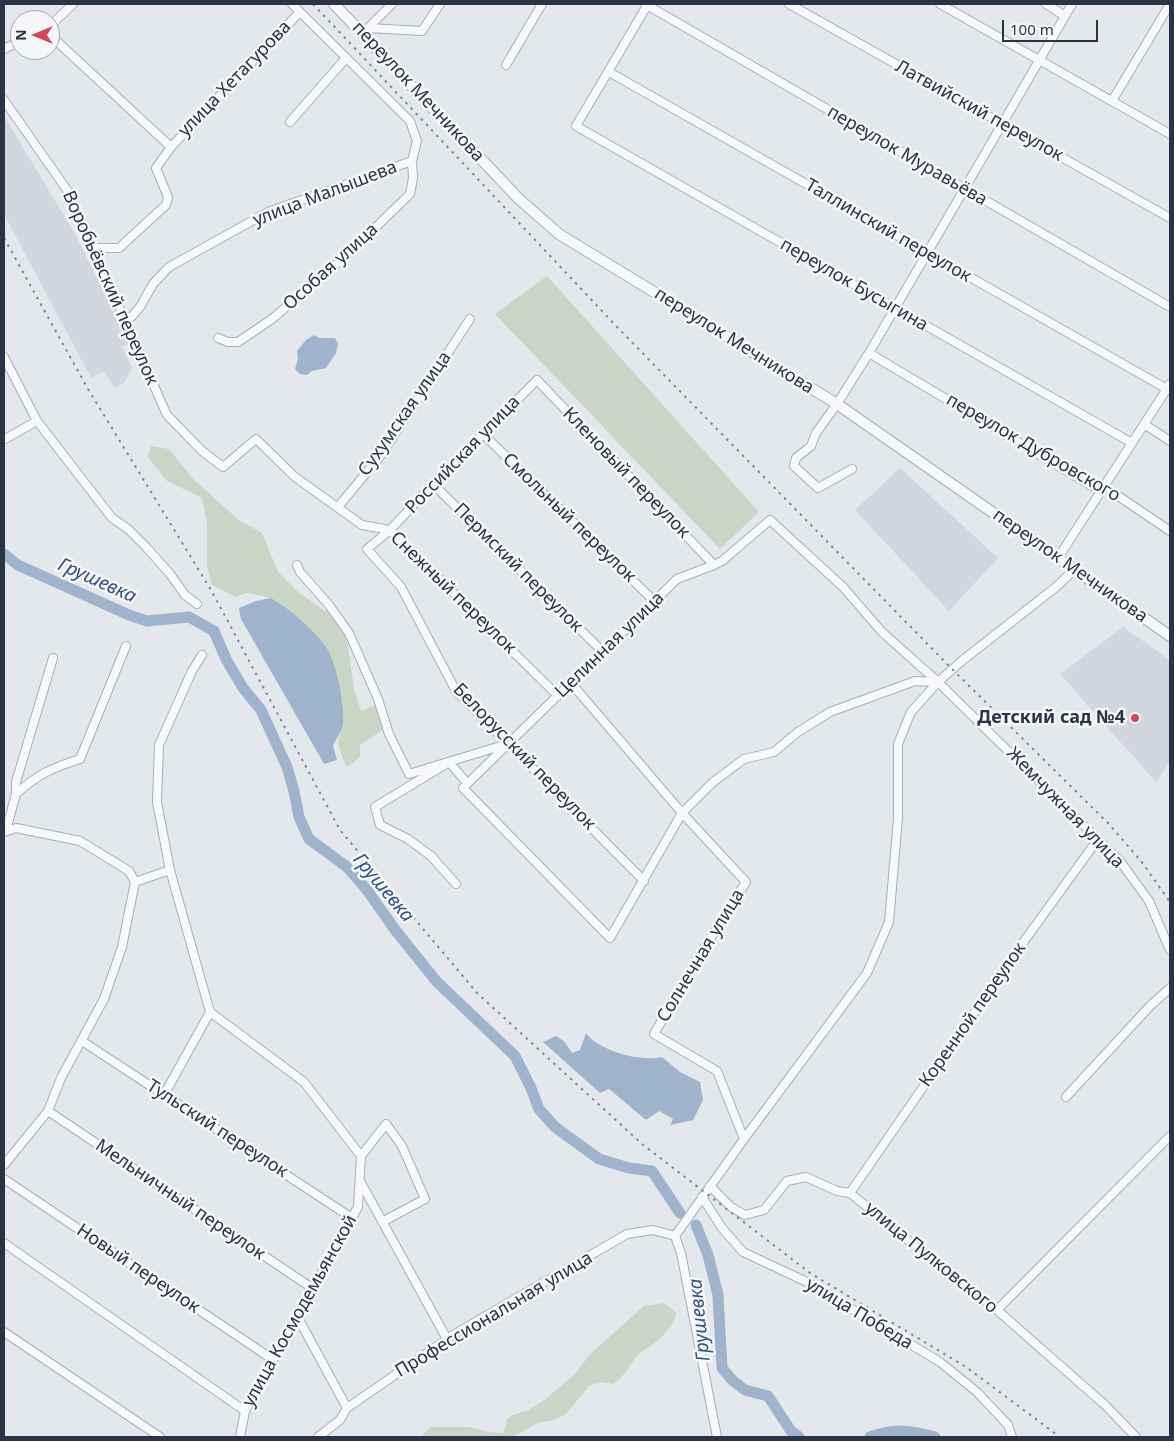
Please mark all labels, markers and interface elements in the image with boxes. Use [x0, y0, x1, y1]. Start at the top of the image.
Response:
north arrow [10, 10, 60, 60]
scale bar [1004, 10, 1100, 42]
street label: улица Хетагурова [174, 17, 296, 141]
street label: переулок Мечникова [347, 17, 489, 167]
text: 100 m [1010, 19, 1054, 39]
text: N [11, 29, 30, 41]
street label: Латвийский переулок [891, 56, 1067, 166]
street label: переулок Муравьёва [823, 101, 991, 211]
street label: улица Малышева [250, 157, 400, 231]
street label: Таллинский переулок [801, 175, 975, 287]
street label: Воробьёвский переулок [57, 188, 163, 388]
street label: Особая улица [279, 219, 383, 315]
street label: переулок Бусыгина [776, 234, 932, 336]
street label: переулок Мечникова [650, 283, 818, 399]
street label: Сухумская улица [354, 348, 456, 480]
street label: переулок Дубровского [942, 389, 1124, 507]
street label: Российская улица [401, 392, 525, 518]
street label: Кленовый переулок [558, 403, 694, 543]
street label: Смольный переулок [498, 449, 640, 587]
street label: Пермский переулок [449, 499, 587, 637]
street label: переулок Мечникова [989, 504, 1151, 628]
street label: Снежный переулок [386, 527, 520, 659]
water label: Грушевка [54, 554, 140, 608]
street label: Целинная улица [551, 587, 669, 703]
street label: Белорусский переулок [448, 679, 600, 835]
place label: Детский сад №4 [977, 707, 1125, 729]
marker: Детский сад №4 [1129, 712, 1141, 724]
street label: Жемчужная улица [1002, 743, 1128, 873]
water label: Грушевка [348, 849, 418, 927]
street label: Солнечная улица [653, 886, 749, 1026]
street label: Коренной переулок [915, 939, 1031, 1091]
street label: Тульский переулок [142, 1075, 292, 1183]
street label: Мельничный переулок [91, 1135, 269, 1265]
street label: улица Пулковского [860, 1198, 1002, 1318]
street label: улица Космодемьянской [238, 1211, 362, 1411]
street label: Новый переулок [72, 1220, 204, 1318]
street label: Профессиональная улица [392, 1248, 596, 1382]
street label: улица Победа [802, 1274, 916, 1354]
water label: Грушевка [684, 1277, 716, 1363]

